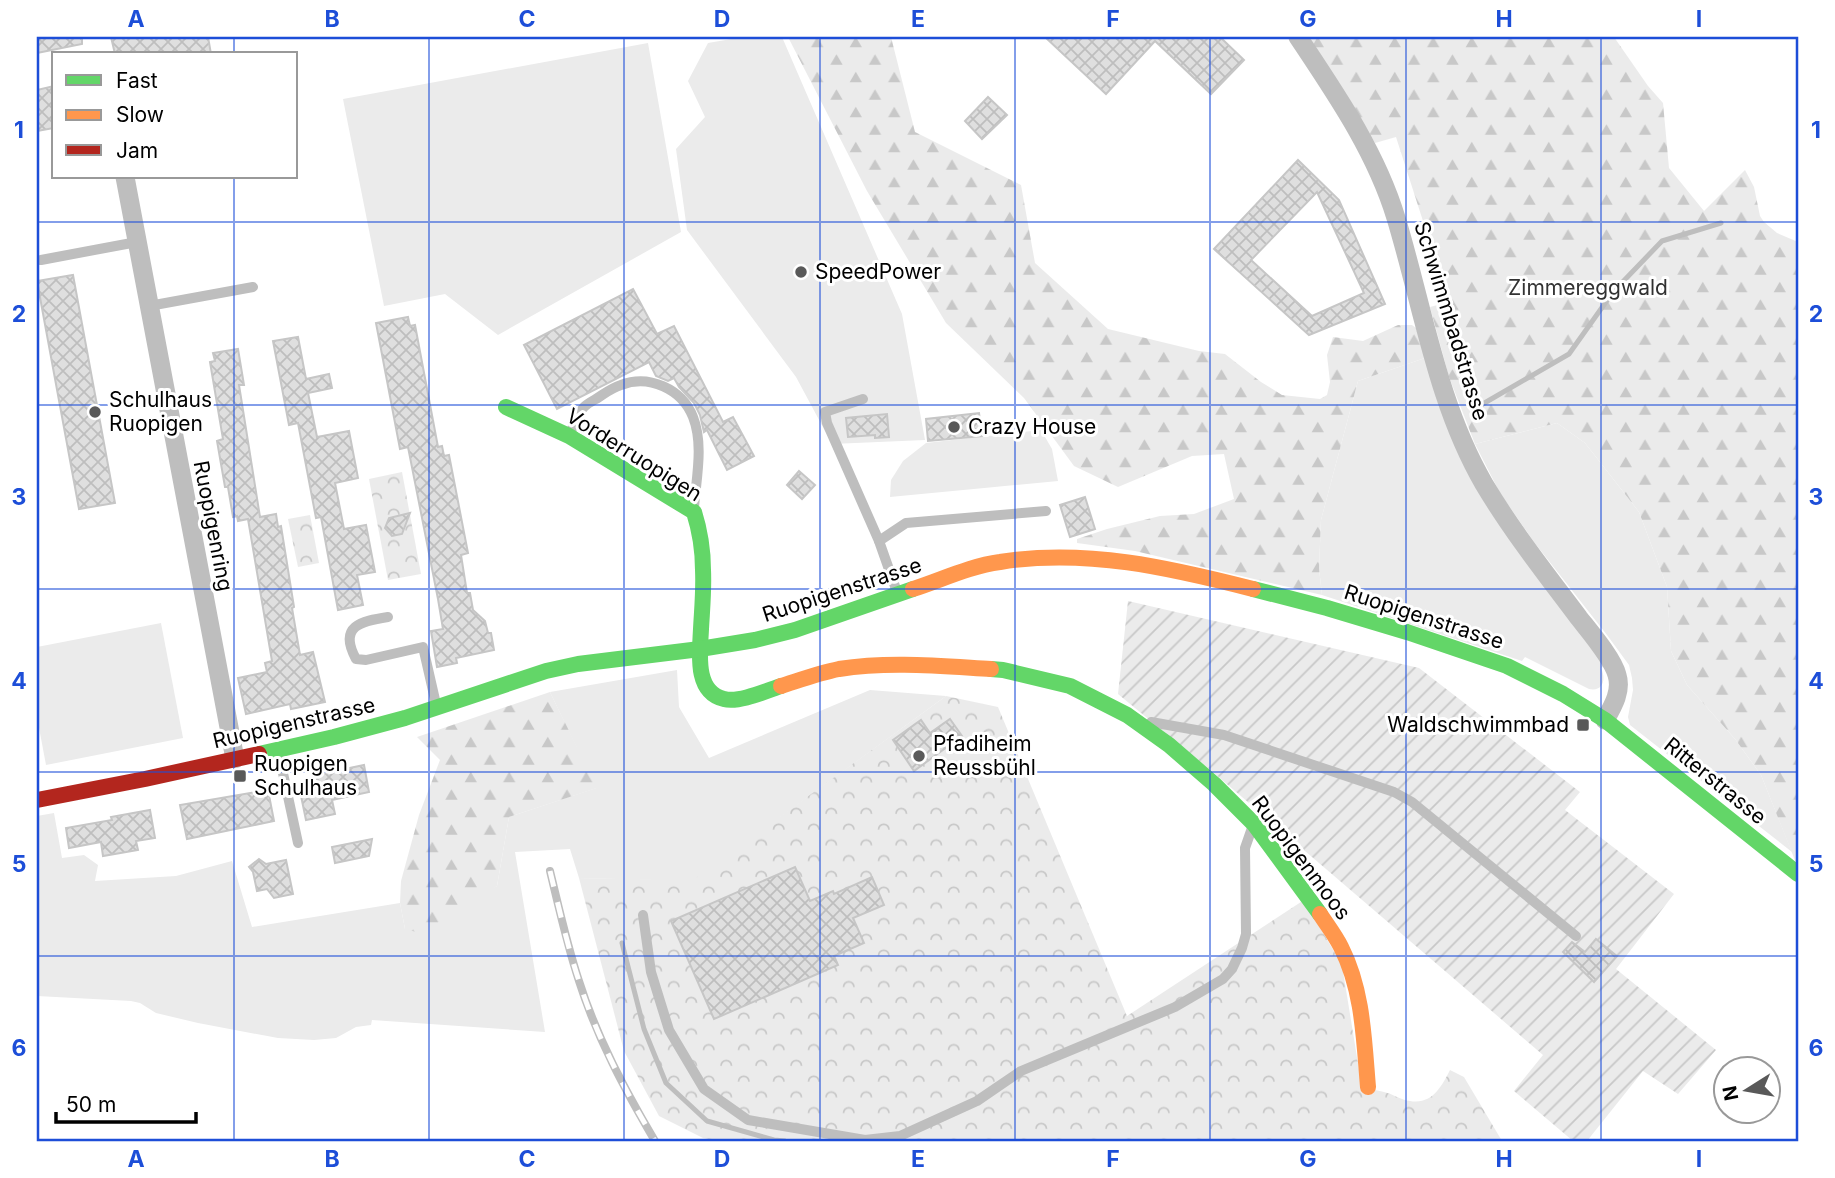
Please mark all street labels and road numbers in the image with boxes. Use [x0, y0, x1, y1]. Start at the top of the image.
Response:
street label: Schwimmbadstrasse [1409, 218, 1494, 423]
street label: Vorderruopigen [562, 403, 707, 506]
street label: Ruopigenring [189, 458, 238, 593]
street label: Ruopigenstrasse [759, 552, 925, 627]
street label: Ruopigenstrasse [1341, 579, 1507, 654]
street label: Ruopigenstrasse [210, 692, 378, 753]
street label: Ritterstrasse [1659, 732, 1771, 829]
street label: Ruopigenmoos [1247, 791, 1356, 925]

